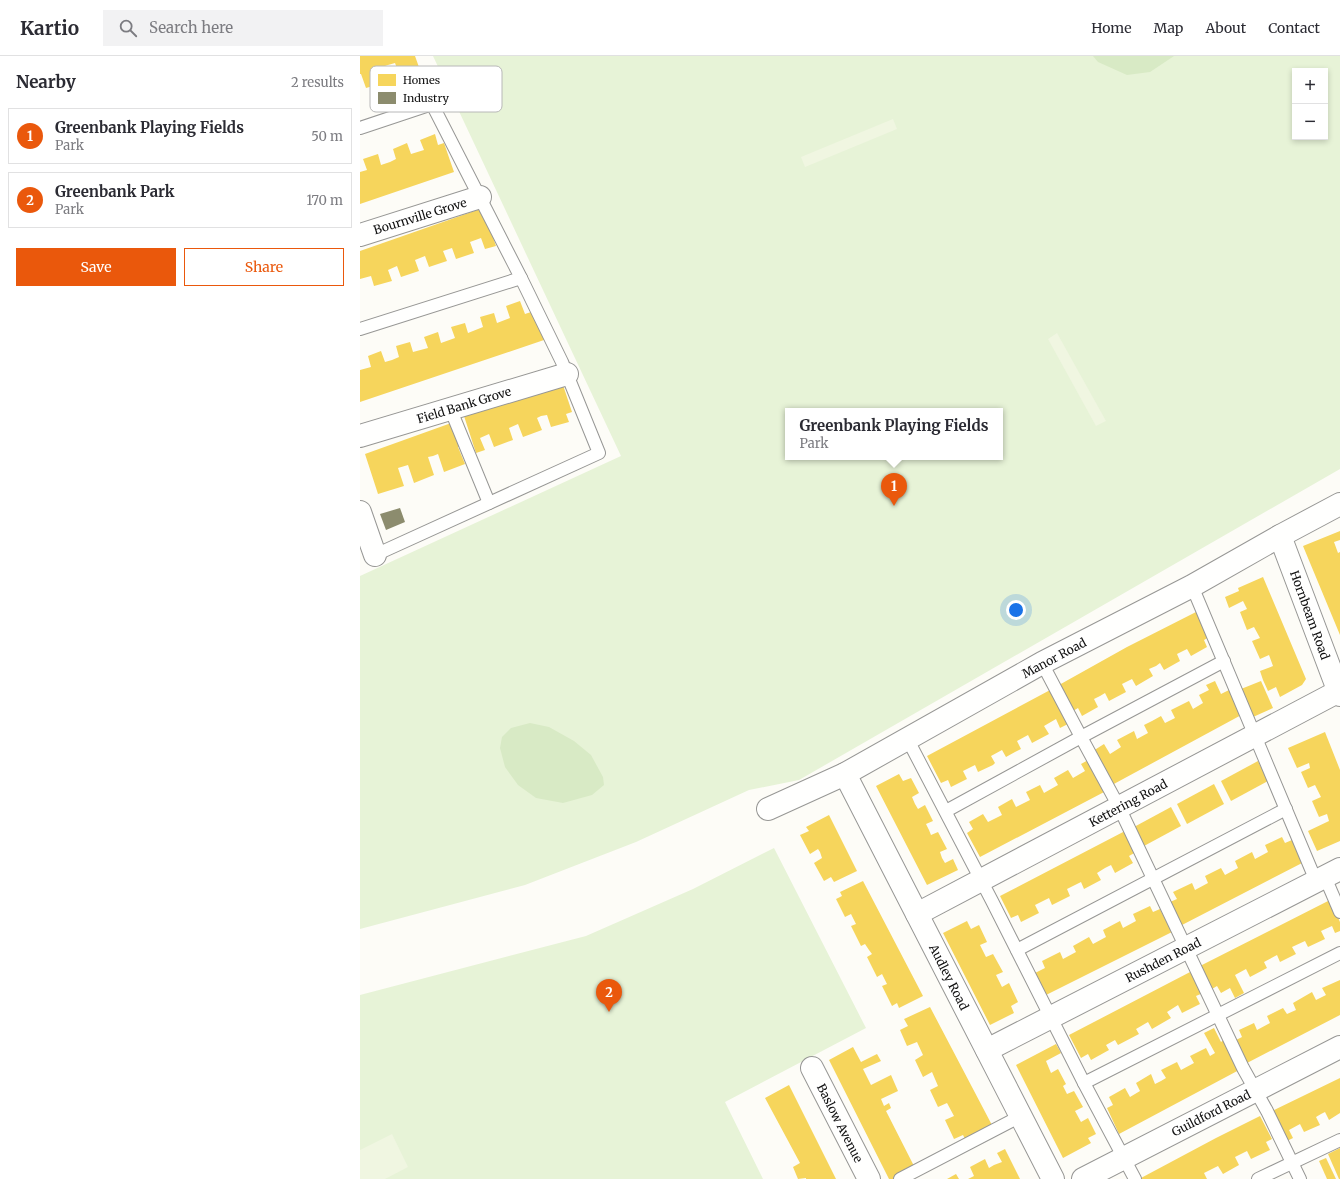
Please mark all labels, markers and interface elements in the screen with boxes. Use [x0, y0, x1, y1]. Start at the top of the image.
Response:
search box [103, 10, 383, 46]
text: Kartio [20, 16, 79, 40]
icon: search [117, 17, 139, 39]
text: Search here [149, 18, 233, 37]
text: Home [1091, 19, 1132, 37]
text: Map [1154, 19, 1183, 37]
text: About [1205, 19, 1246, 37]
text: Contact [1268, 19, 1320, 37]
legend [370, 66, 502, 112]
map controls [1292, 68, 1328, 140]
button: + [1292, 68, 1328, 104]
text: Nearby [16, 71, 76, 93]
text: Homes [403, 73, 440, 87]
text: 2 results [291, 74, 344, 91]
text: Industry [403, 91, 450, 105]
button: − [1292, 104, 1328, 140]
text: Greenbank Playing Fields [55, 118, 244, 137]
text: 1 [27, 128, 33, 145]
text: 50 m [311, 128, 343, 145]
text: Park [55, 137, 84, 154]
text: Greenbank Park [55, 182, 174, 201]
text: 2 [26, 192, 34, 209]
text: 170 m [306, 192, 343, 209]
street label: Bournville Grove [372, 195, 468, 237]
text: Park [55, 201, 84, 218]
button: Save [16, 248, 176, 286]
button: Share [184, 248, 344, 286]
street label: Field Bank Grove [415, 384, 513, 426]
popup [785, 408, 1003, 460]
text: Greenbank Playing Fields [800, 416, 988, 435]
text: Park [800, 435, 828, 452]
pin: 1 [881, 473, 907, 506]
street label: Hornbeam Road [1287, 568, 1333, 662]
your location [1006, 600, 1026, 620]
street label: Manor Road [1019, 635, 1089, 681]
street label: Kettering Road [1086, 776, 1170, 830]
street label: Rushden Road [1123, 935, 1203, 985]
street label: Audley Road [926, 941, 972, 1012]
pin: 2 [596, 979, 622, 1012]
street label: Baslow Avenue [814, 1081, 866, 1165]
street label: Guildford Road [1169, 1087, 1253, 1139]

